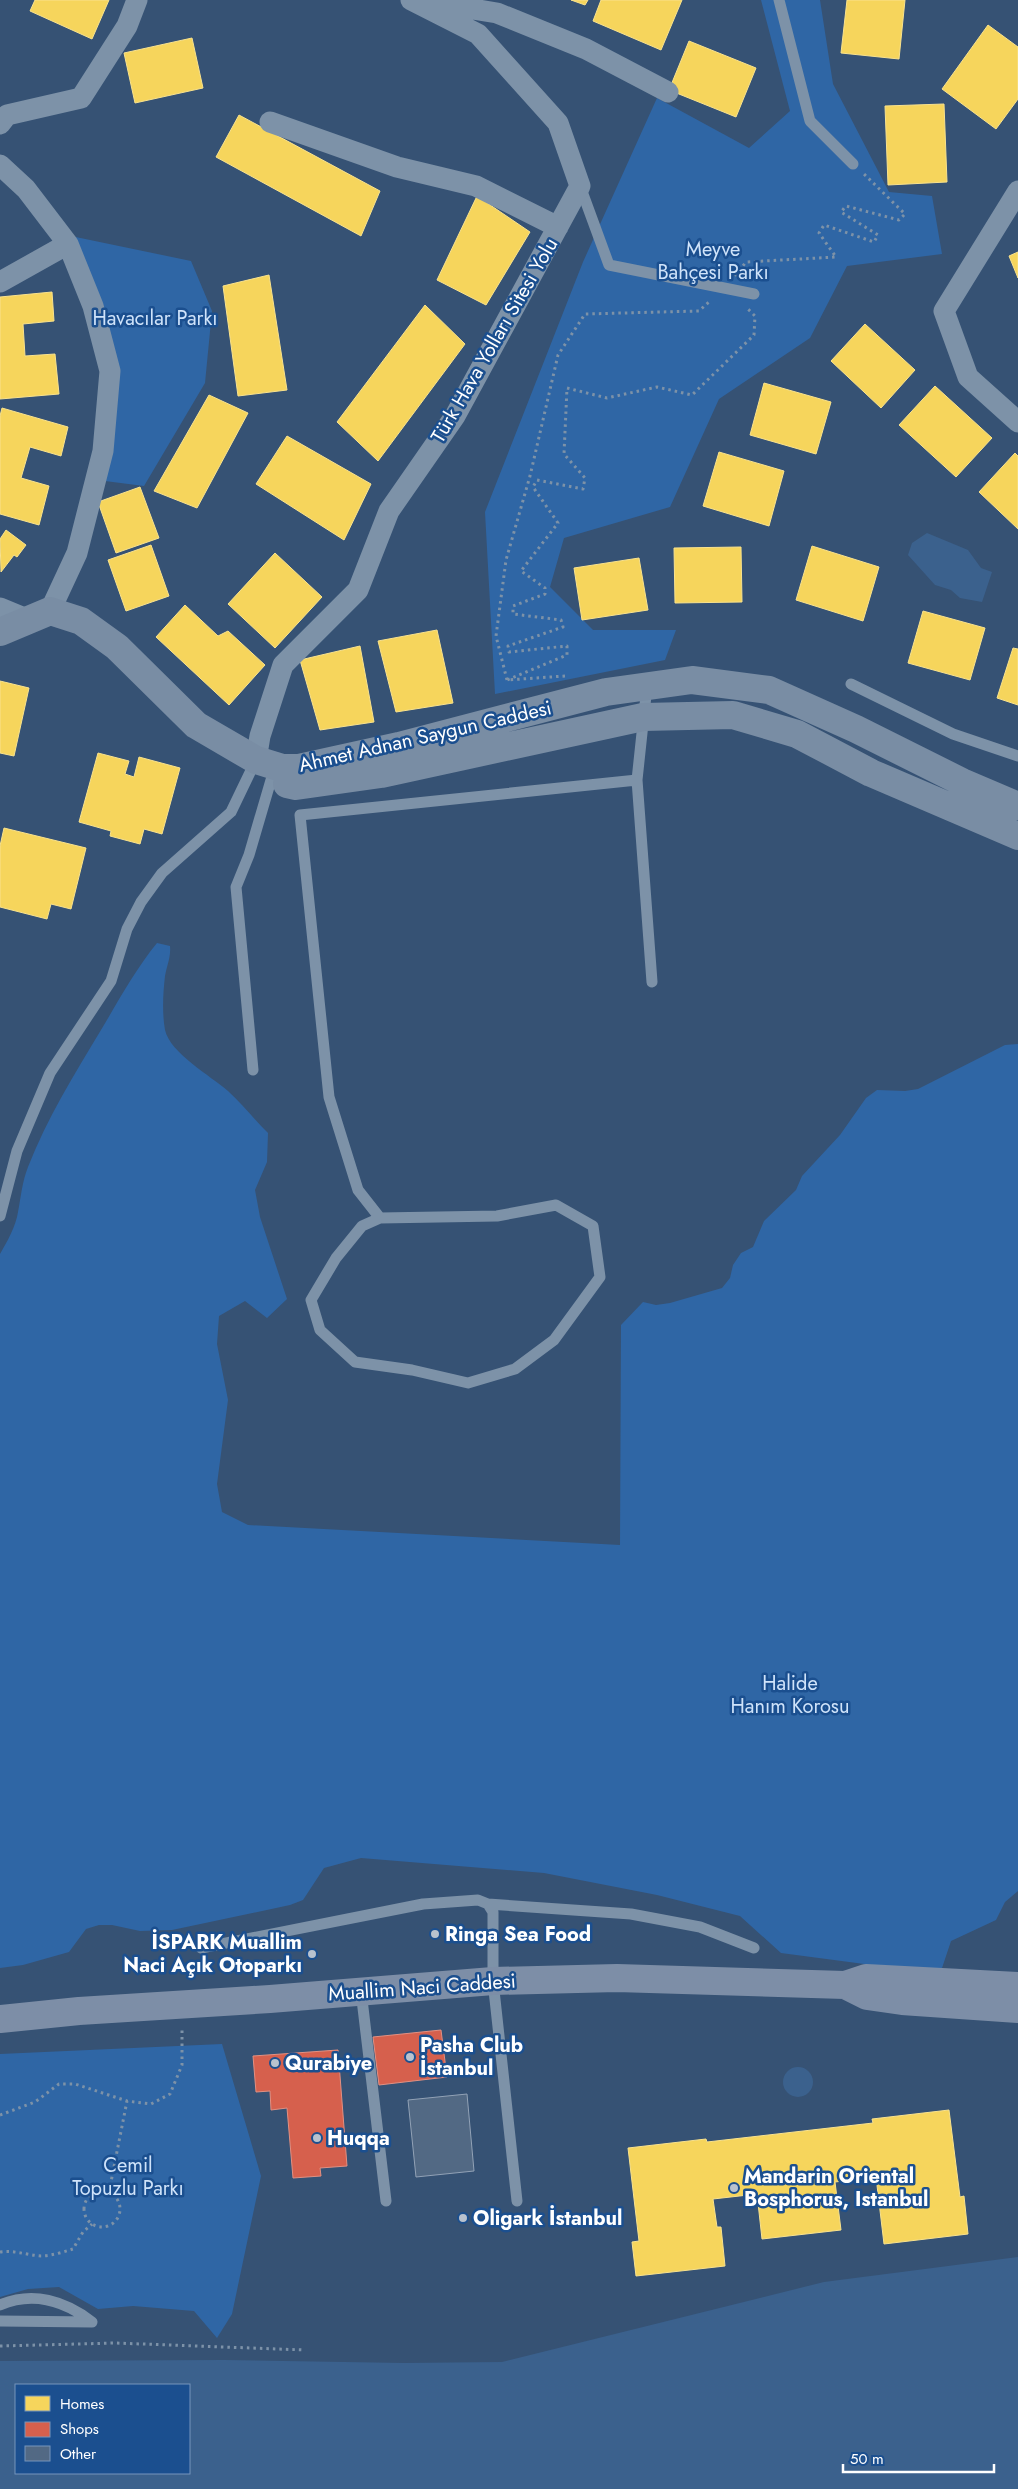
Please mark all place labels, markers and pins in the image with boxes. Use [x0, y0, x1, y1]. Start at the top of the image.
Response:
place label: Ringa Sea Food [445, 1920, 591, 1949]
place label: İSPARK Muallim Naci Açık Otoparkı [123, 1928, 302, 1980]
marker: Ringa Sea Food [429, 1928, 441, 1940]
marker: İSPARK Muallim Naci Açık Otoparkı [306, 1948, 318, 1960]
place label: Pasha Club İstanbul [420, 2031, 523, 2083]
place label: Qurabiye [285, 2049, 372, 2078]
marker: Pasha Club İstanbul [404, 2051, 416, 2063]
marker: Qurabiye [269, 2057, 281, 2069]
place label: Huqqa [327, 2124, 390, 2153]
marker: Huqqa [311, 2132, 323, 2144]
place label: Mandarin Oriental Bosphorus, Istanbul [744, 2162, 928, 2214]
marker: Mandarin Oriental Bosphorus, Istanbul [728, 2182, 740, 2194]
place label: Oligark İstanbul [473, 2204, 622, 2233]
marker: Oligark İstanbul [457, 2212, 469, 2224]

